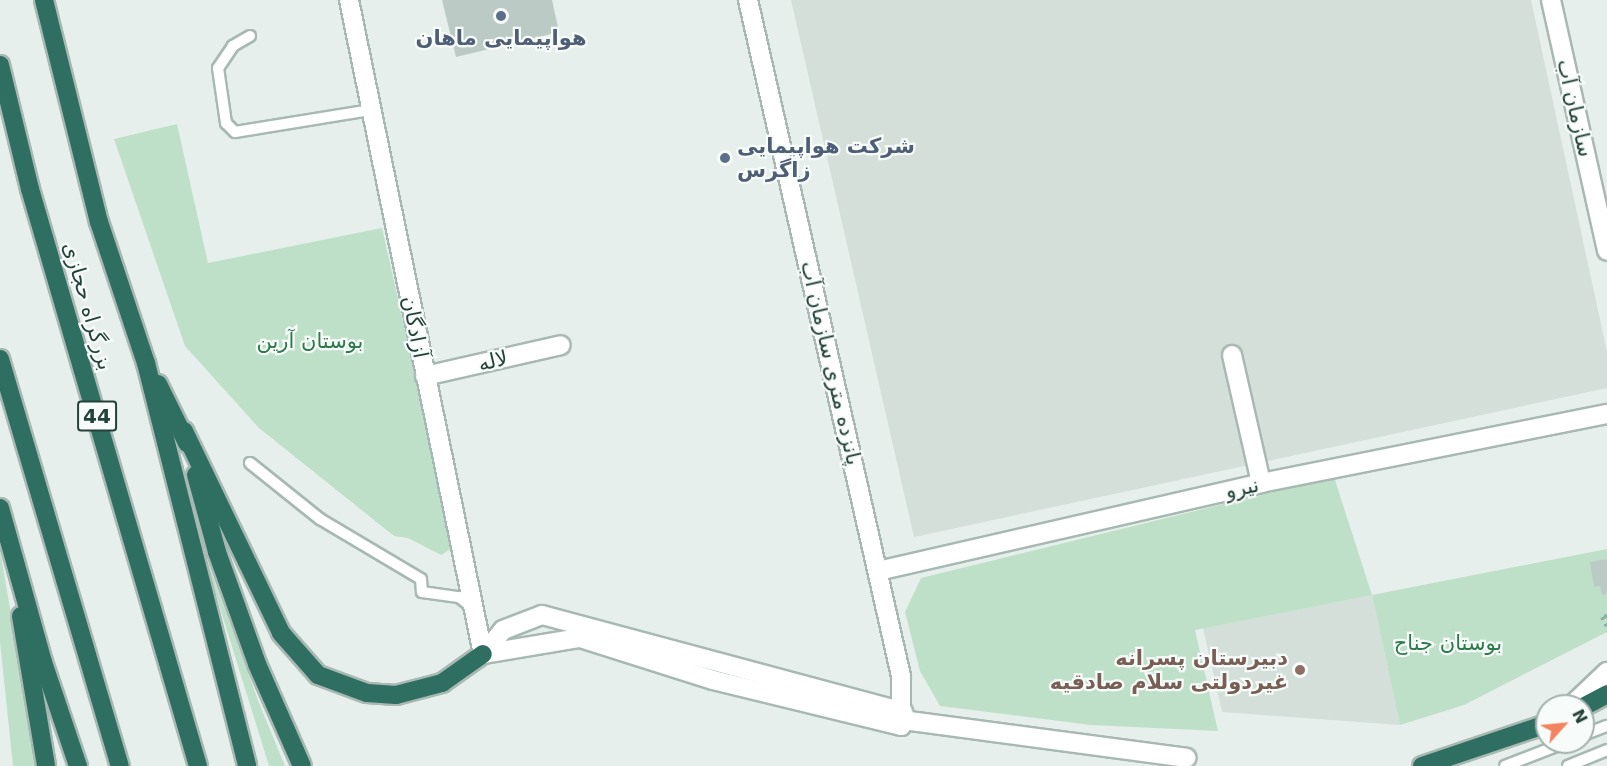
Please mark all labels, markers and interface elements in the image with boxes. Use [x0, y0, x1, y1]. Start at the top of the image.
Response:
marker: هواپیمایی ماهان [494, 9, 508, 23]
place label: هواپیمایی ماهان [415, 25, 587, 51]
street label: سازمان آب [1552, 57, 1598, 159]
place label: شرکت هواپیمایی زاگرس [737, 133, 915, 183]
marker: شرکت هواپیمایی زاگرس [718, 151, 732, 165]
street label: بزرگراه حجازی [58, 239, 118, 373]
street label: پانزده متری سازمان آب [795, 259, 867, 467]
street label: آزادگان [397, 294, 433, 360]
park label: بوستان آرین [257, 328, 363, 354]
street label: لاله [476, 345, 510, 377]
road number: 44 [76, 399, 118, 433]
street label: نیرو [1223, 472, 1261, 504]
park label: بوستان جناح [1394, 630, 1502, 656]
place label: دبیرستان پسرانه غیردولتی سلام صادقیه [1050, 645, 1288, 695]
marker: دبیرستان پسرانه غیردولتی سلام صادقیه [1293, 663, 1307, 677]
north arrow [1535, 694, 1595, 754]
text: N [1568, 706, 1591, 727]

